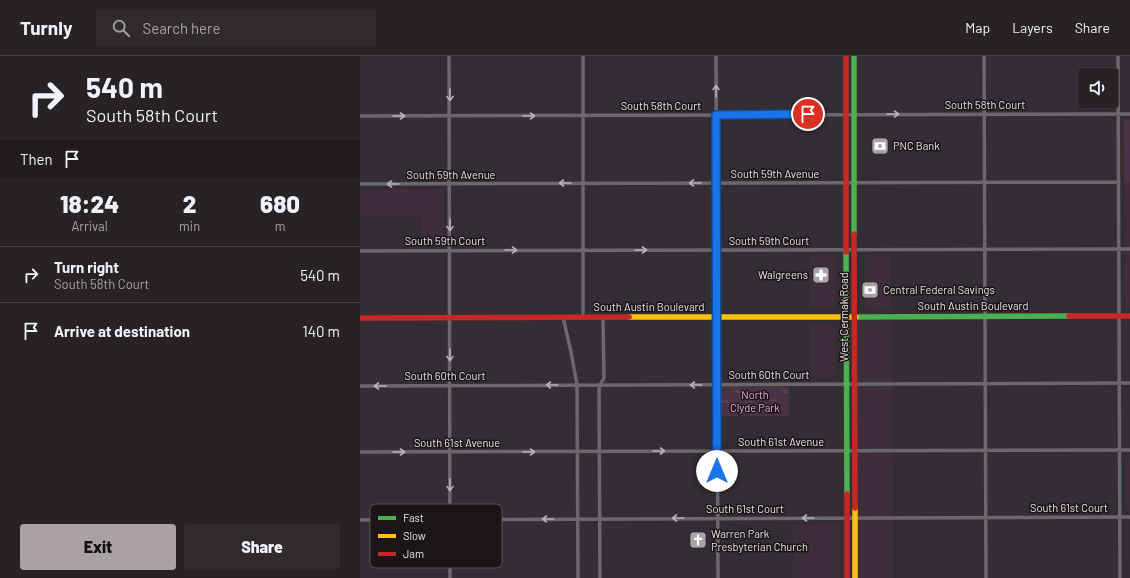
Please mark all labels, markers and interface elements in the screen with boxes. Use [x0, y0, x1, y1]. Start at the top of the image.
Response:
search box [96, 10, 376, 46]
text: Turnly [20, 16, 72, 39]
icon: search [110, 17, 132, 39]
text: Search here [142, 19, 220, 37]
text: Map [965, 19, 990, 36]
text: Layers [1012, 19, 1053, 36]
text: Share [1075, 19, 1110, 36]
map controls [1078, 68, 1118, 108]
button: sound [1078, 68, 1118, 108]
text: 540 m [86, 70, 163, 104]
icon: right [20, 72, 72, 124]
one-way arrow [712, 85, 720, 98]
one-way arrow [446, 88, 454, 101]
pin [791, 97, 825, 131]
street label: South 58th Court [945, 98, 1025, 111]
street label: South 58th Court [621, 99, 701, 112]
icon: arrive [797, 103, 819, 125]
text: South 58th Court [86, 104, 218, 126]
one-way arrow [886, 110, 899, 118]
one-way arrow [392, 112, 405, 120]
one-way arrow [522, 112, 535, 120]
bank icon: PNC Bank [870, 136, 890, 156]
place label: PNC Bank [893, 139, 940, 152]
icon: arrive [61, 148, 83, 170]
text: Then [20, 150, 53, 168]
street label: South 59th Avenue [731, 167, 820, 180]
street label: South 59th Avenue [407, 168, 496, 181]
one-way arrow [559, 179, 572, 187]
one-way arrow [689, 179, 702, 187]
one-way arrow [387, 180, 400, 188]
text: 18:24 [60, 189, 119, 218]
text: 2 [183, 189, 196, 218]
text: 680 [260, 189, 300, 218]
text: Arrival [71, 218, 108, 234]
text: min [179, 218, 200, 234]
text: m [275, 218, 285, 234]
one-way arrow [446, 218, 454, 231]
street label: South 59th Court [405, 234, 485, 247]
street label: South 59th Court [729, 234, 809, 247]
one-way arrow [504, 246, 517, 254]
one-way arrow [634, 246, 647, 254]
text: Turn right [54, 258, 119, 276]
icon: right [20, 264, 42, 286]
pharmacy icon: Walgreens [811, 265, 831, 285]
text: 540 m [300, 266, 340, 284]
place label: Walgreens [758, 268, 808, 281]
street label: West Cermak Road [837, 272, 850, 362]
text: South 58th Court [54, 276, 149, 292]
bank icon: Central Federal Savings [860, 280, 880, 300]
place label: Central Federal Savings [883, 283, 995, 296]
street label: South Austin Boulevard [918, 299, 1028, 312]
street label: South Austin Boulevard [594, 300, 704, 313]
icon: arrive [20, 320, 42, 342]
text: Arrive at destination [54, 322, 190, 340]
text: 140 m [303, 322, 340, 340]
one-way arrow [446, 348, 454, 361]
street label: South 60th Court [728, 368, 810, 381]
street label: South 60th Court [404, 369, 486, 382]
one-way arrow [546, 381, 559, 389]
one-way arrow [690, 381, 703, 389]
one-way arrow [374, 382, 387, 390]
park label: North Clyde Park [730, 388, 780, 414]
street label: South 61st Avenue [738, 435, 824, 448]
street label: South 61st Avenue [414, 436, 500, 449]
one-way arrow [652, 447, 665, 455]
one-way arrow [392, 448, 405, 456]
one-way arrow [522, 448, 535, 456]
position arrow [696, 450, 738, 492]
one-way arrow [446, 478, 454, 491]
street label: South 61st Court [1030, 501, 1108, 514]
street label: South 61st Court [706, 502, 784, 515]
legend [370, 504, 502, 568]
text: Fast [403, 511, 424, 524]
one-way arrow [672, 514, 685, 522]
one-way arrow [802, 514, 815, 522]
one-way arrow [542, 515, 555, 523]
button: Exit [20, 524, 176, 570]
button: Share [184, 524, 340, 570]
place label: Warren Park Presbyterian Church [711, 527, 808, 553]
text: Slow [403, 529, 426, 542]
church icon: Warren Park Presbyterian Church [688, 530, 708, 550]
text: Jam [403, 547, 424, 560]

